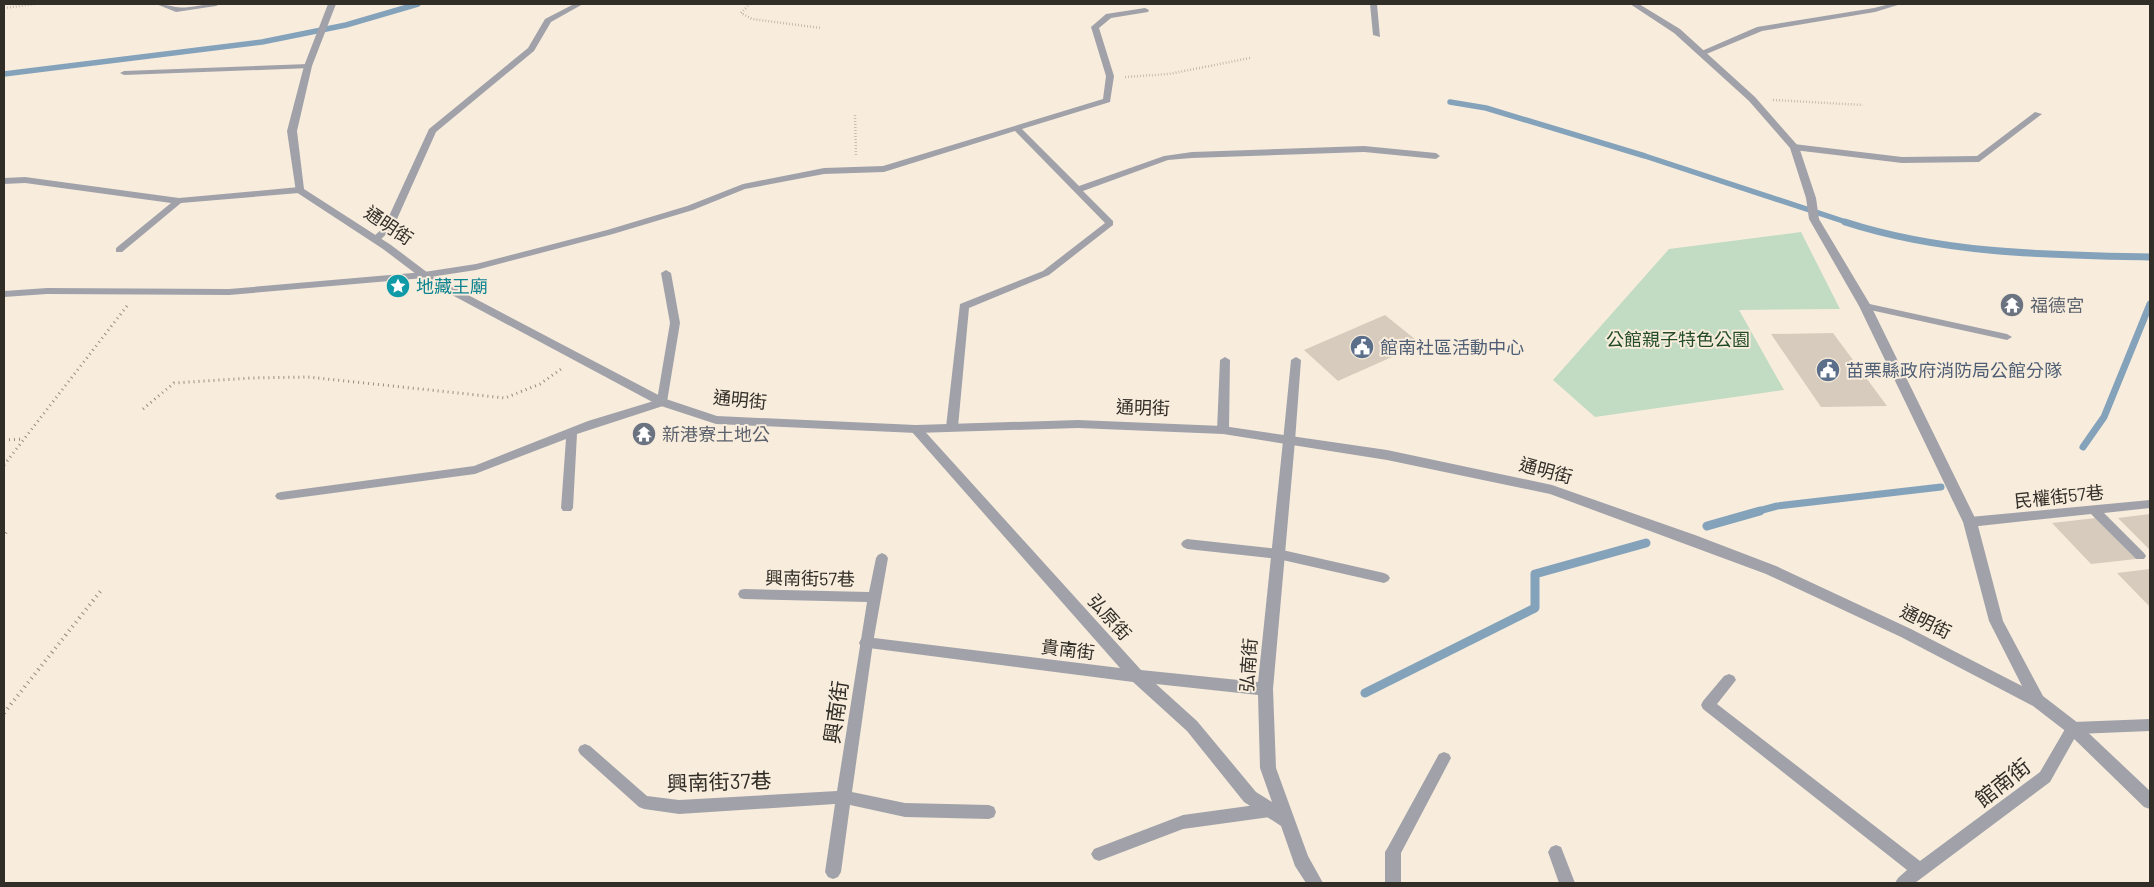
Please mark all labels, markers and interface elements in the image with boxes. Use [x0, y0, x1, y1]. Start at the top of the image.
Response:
street label: 通明街 [360, 201, 418, 249]
place icon: 地藏王廟 [385, 273, 411, 299]
place label: 地藏王廟 [416, 275, 488, 297]
temple icon: 福德宮 [1999, 292, 2025, 318]
place label: 福德宮 [2030, 294, 2084, 316]
park label: 公館親子特色公園 [1606, 328, 1750, 350]
public building icon: 館南社區活動中心 [1349, 334, 1375, 360]
place label: 館南社區活動中心 [1380, 336, 1524, 358]
public building icon: 苗栗縣政府消防局公館分隊 [1815, 357, 1841, 383]
place label: 苗栗縣政府消防局公館分隊 [1846, 359, 2062, 381]
street label: 通明街 [712, 385, 768, 413]
street label: 通明街 [1116, 395, 1170, 419]
temple icon: 新港寮土地公 [631, 421, 657, 447]
place label: 新港寮土地公 [662, 423, 770, 445]
street label: 通明街 [1517, 452, 1575, 488]
street label: 民權街57巷 [2013, 480, 2105, 512]
street label: 興南街57巷 [765, 566, 855, 590]
street label: 弘原街 [1084, 590, 1136, 644]
street label: 通明街 [1897, 599, 1955, 643]
street label: 貴南街 [1040, 635, 1096, 663]
street label: 弘南街 [1235, 637, 1261, 693]
street label: 興南街 [818, 679, 852, 745]
street label: 館南街 [1969, 753, 2035, 811]
street label: 興南街37巷 [666, 767, 772, 795]

